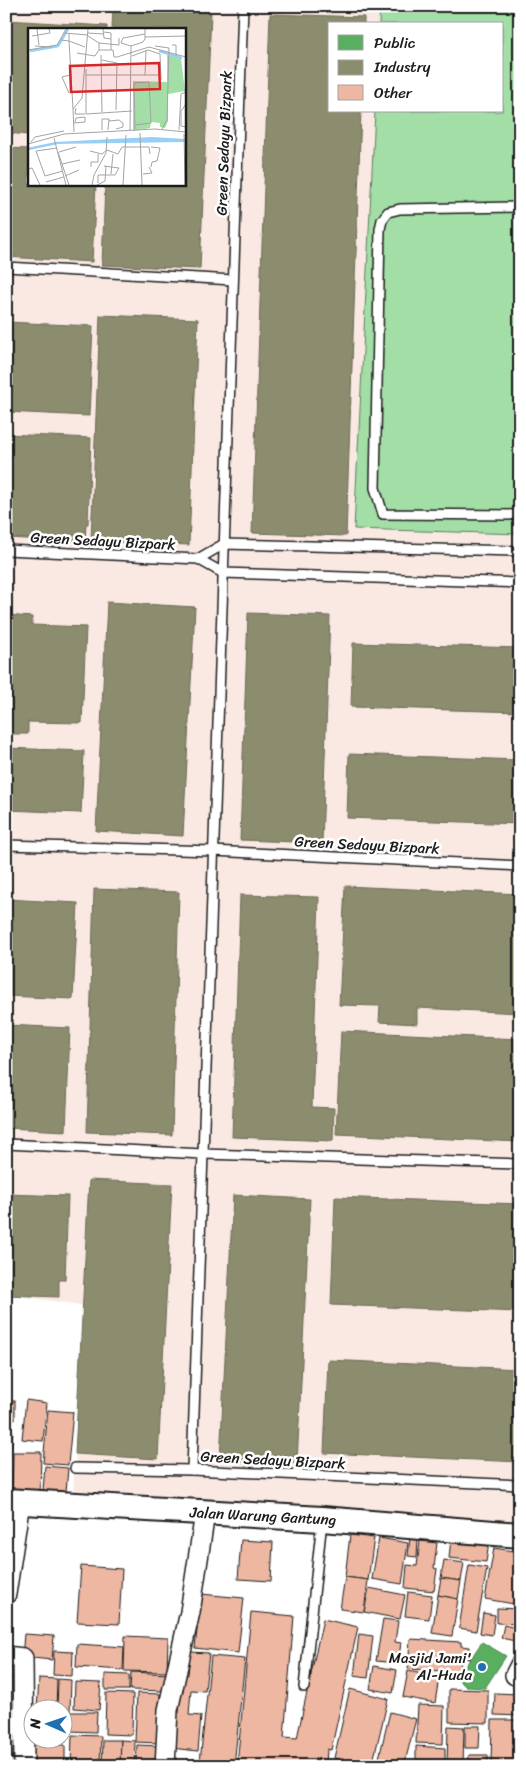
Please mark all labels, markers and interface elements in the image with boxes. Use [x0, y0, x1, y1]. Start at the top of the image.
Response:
legend [328, 22, 504, 112]
inset map [28, 28, 185, 185]
text: Public [374, 30, 416, 56]
text: Industry [373, 54, 431, 80]
street label: Green Sedayu Bizpark [208, 70, 240, 216]
text: Other [374, 80, 413, 106]
street label: Green Sedayu Bizpark [30, 524, 176, 558]
street label: Green Sedayu Bizpark [294, 828, 440, 862]
street label: Green Sedayu Bizpark [200, 1443, 346, 1477]
street label: Jalan Warung Gantung [188, 1499, 337, 1533]
place label: Masjid Jami' Al-Huda [389, 1645, 472, 1688]
marker: Masjid Jami' Al-Huda [476, 1661, 488, 1673]
north arrow [22, 1700, 72, 1750]
text: N [23, 1718, 48, 1730]

